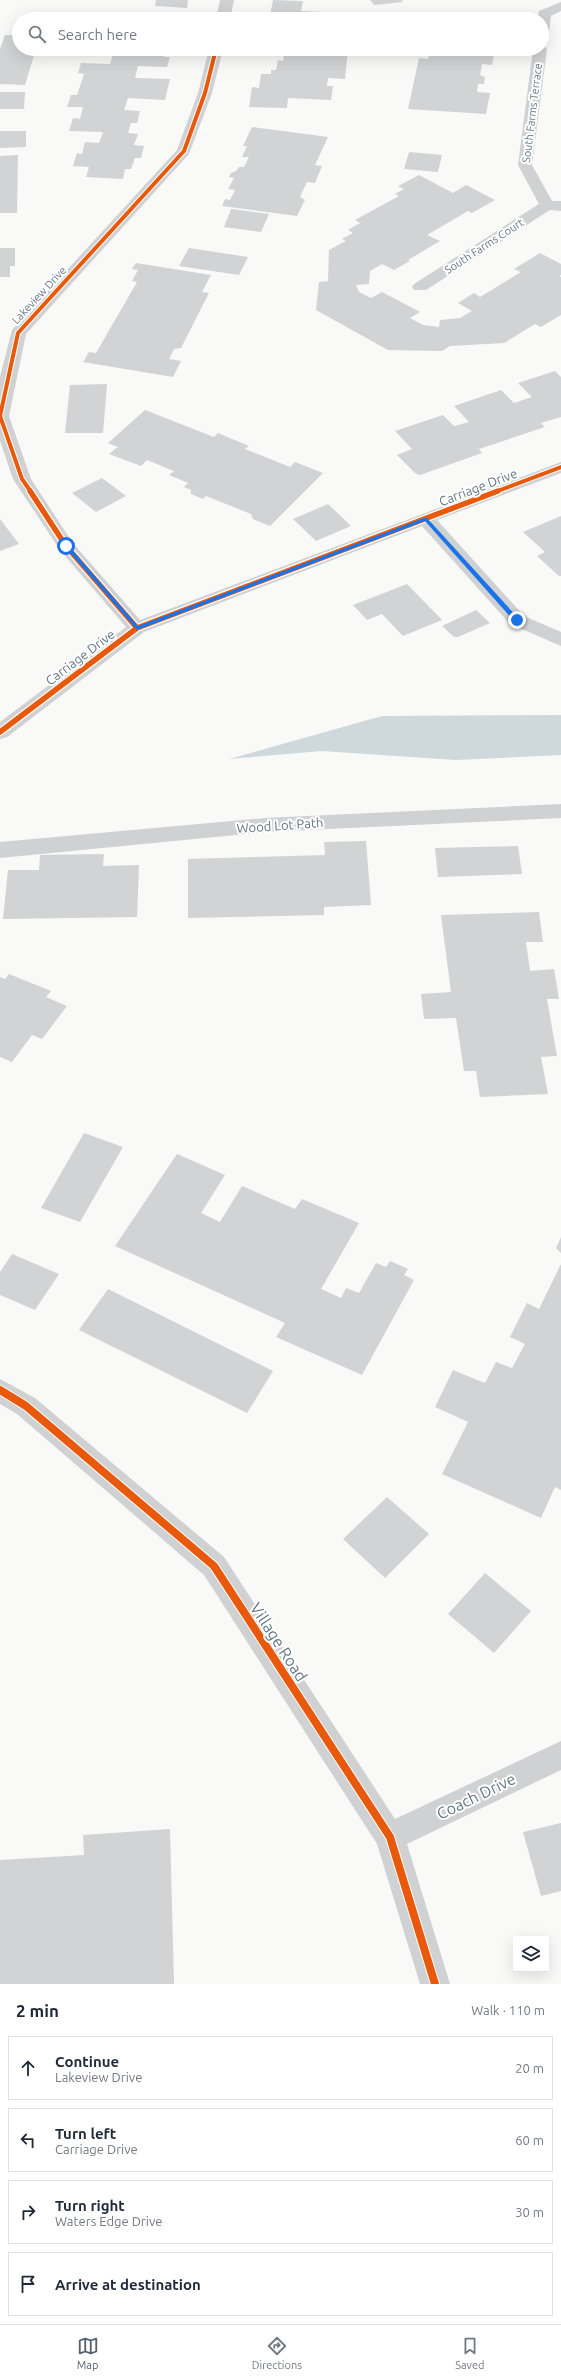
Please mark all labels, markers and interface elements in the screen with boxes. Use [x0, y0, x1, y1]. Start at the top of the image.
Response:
search box [12, 12, 549, 56]
icon: search [26, 23, 48, 45]
text: Search here [58, 26, 137, 43]
street label: South Farms Terrace [520, 62, 544, 164]
street label: South Farms Court [442, 216, 526, 276]
street label: Lakeview Drive [9, 264, 69, 326]
street label: Carriage Drive [437, 466, 519, 508]
route start [57, 537, 75, 555]
route end [508, 611, 526, 629]
street label: Carriage Drive [43, 627, 117, 687]
street label: Wood Lot Path [236, 815, 324, 835]
street label: Village Road [247, 1599, 311, 1685]
street label: Coach Drive [434, 1769, 518, 1823]
map controls [513, 1936, 549, 1972]
button: layers [513, 1936, 549, 1972]
text: 2 min [16, 2001, 59, 2020]
text: Walk · 110 m [471, 2003, 545, 2017]
text: Continue [55, 2053, 119, 2070]
icon: ahead [17, 2057, 39, 2079]
text: 20 m [515, 2061, 544, 2075]
text: Lakeview Drive [55, 2070, 142, 2084]
text: Turn left [55, 2125, 116, 2142]
icon: left [17, 2129, 39, 2151]
text: 60 m [515, 2133, 544, 2147]
text: Carriage Drive [55, 2142, 138, 2156]
text: Turn right [55, 2197, 125, 2214]
icon: right [17, 2201, 39, 2223]
text: 30 m [515, 2205, 544, 2219]
text: Waters Edge Drive [55, 2214, 162, 2228]
icon: arrive [17, 2273, 39, 2295]
text: Arrive at destination [55, 2276, 201, 2293]
tab: Map [77, 2335, 99, 2371]
tab: Directions [252, 2335, 302, 2371]
tab: Saved [455, 2335, 484, 2371]

